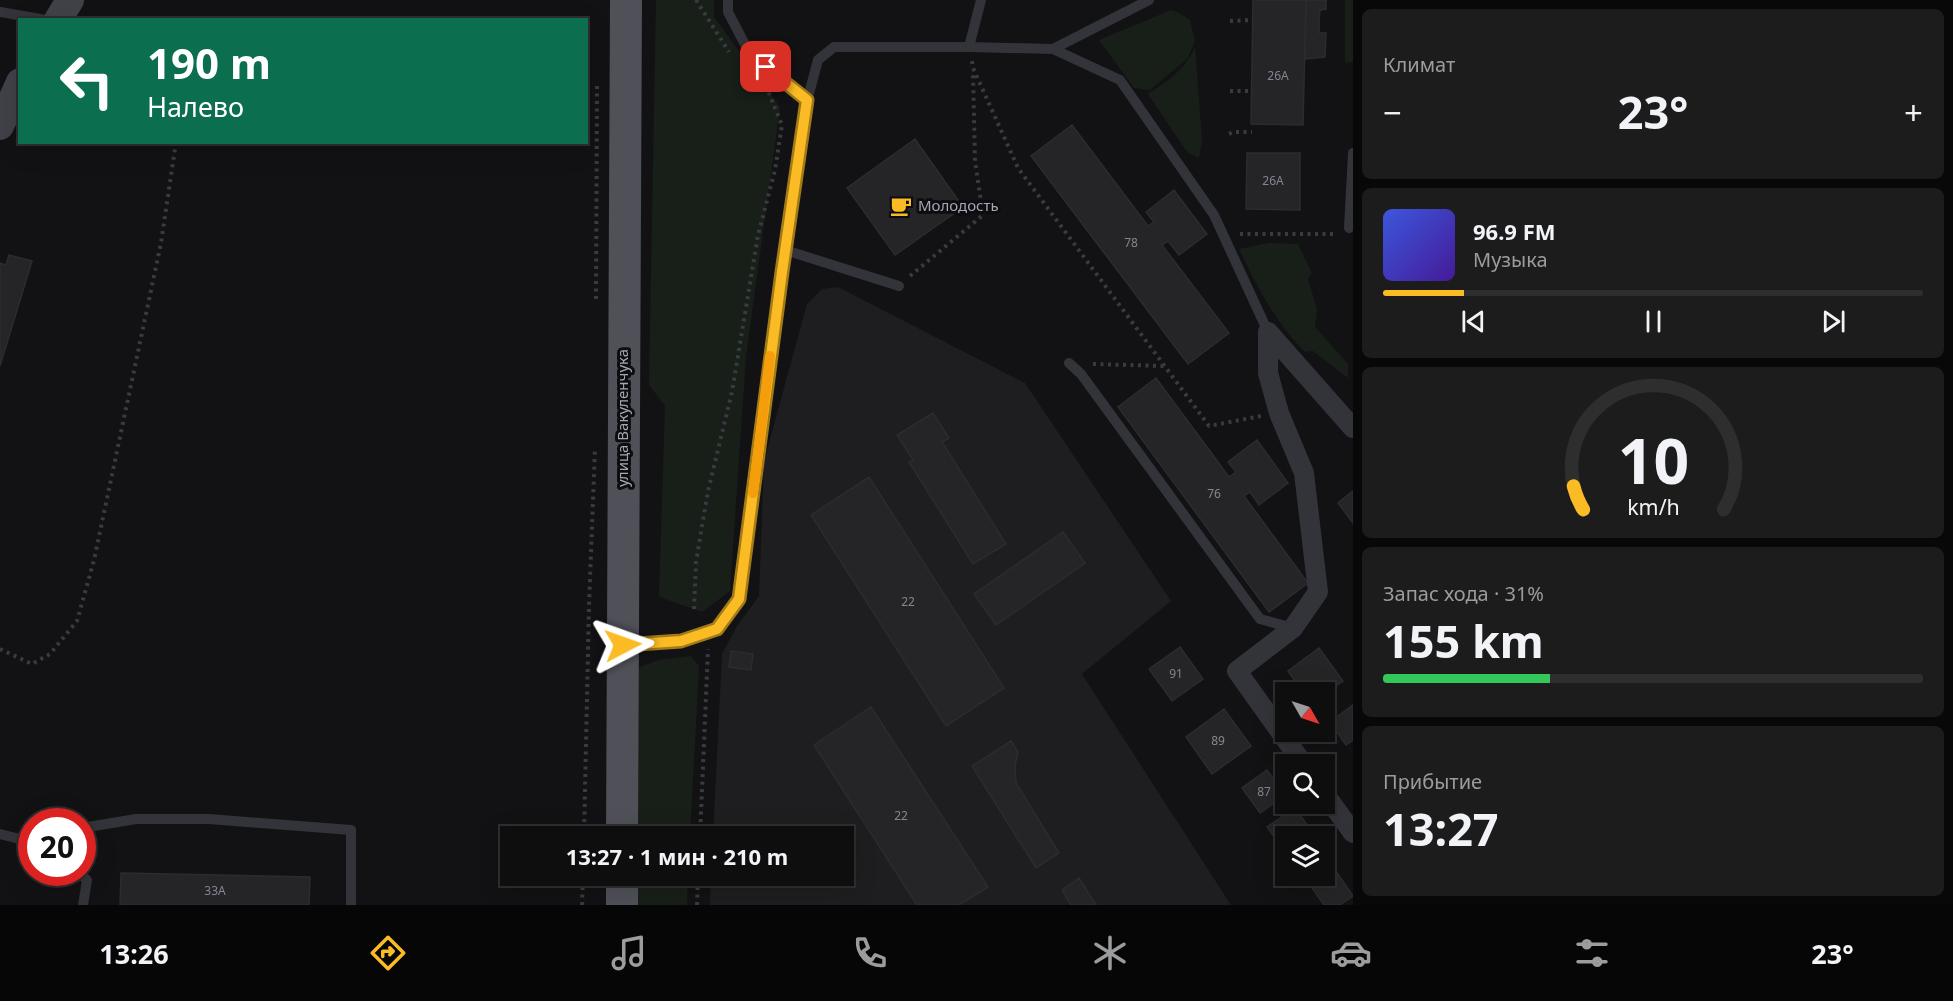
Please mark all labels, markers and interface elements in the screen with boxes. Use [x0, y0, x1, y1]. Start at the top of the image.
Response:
text: 190 m [147, 34, 271, 91]
pin [740, 41, 791, 92]
icon: left [48, 42, 126, 120]
icon: arrive [749, 50, 782, 83]
text: Климат [1383, 51, 1455, 78]
house number: 26А [1267, 67, 1289, 84]
text: 23° [1618, 81, 1688, 142]
text: Налево [147, 88, 244, 125]
text: − [1383, 90, 1402, 135]
text: + [1904, 90, 1923, 135]
house number: 26А [1262, 172, 1284, 189]
cafe icon: Молодость [889, 194, 913, 218]
place label: Молодость [918, 195, 999, 215]
text: 96.9 FM [1473, 216, 1555, 246]
house number: 78 [1124, 234, 1138, 251]
text: Музыка [1473, 246, 1548, 273]
icon: previous [1457, 305, 1490, 338]
icon: pause [1637, 305, 1670, 338]
icon: next [1817, 305, 1850, 338]
street label: улица Вакуленчука [612, 349, 632, 487]
text: 10 [1617, 417, 1689, 502]
house number: 76 [1207, 485, 1221, 502]
text: km/h [1627, 492, 1679, 521]
text: Запас хода · 31% [1383, 580, 1544, 607]
house number: 22 [901, 593, 915, 610]
text: 155 km [1383, 610, 1544, 671]
position arrow [591, 613, 655, 677]
house number: 91 [1169, 665, 1183, 682]
north arrow [1275, 682, 1335, 742]
map controls [1275, 682, 1335, 886]
house number: 89 [1211, 732, 1225, 749]
button: search [1275, 754, 1335, 814]
text: Прибытие [1383, 768, 1482, 795]
house number: 87 [1257, 783, 1271, 800]
text: 13:27 [1383, 798, 1499, 859]
house number: 22 [894, 807, 908, 824]
speed limit sign: 20 [18, 808, 96, 886]
button: layers [1275, 826, 1335, 886]
text: 13:27 · 1 мин · 210 m [566, 841, 788, 871]
house number: 33А [204, 882, 226, 899]
icon: directions [367, 932, 409, 974]
icon: music [608, 932, 650, 974]
icon: phone [849, 932, 891, 974]
icon: climate [1089, 932, 1131, 974]
icon: car [1330, 932, 1372, 974]
icon: filters [1571, 932, 1613, 974]
text: 13:26 [99, 935, 169, 972]
text: 23° [1811, 935, 1854, 972]

